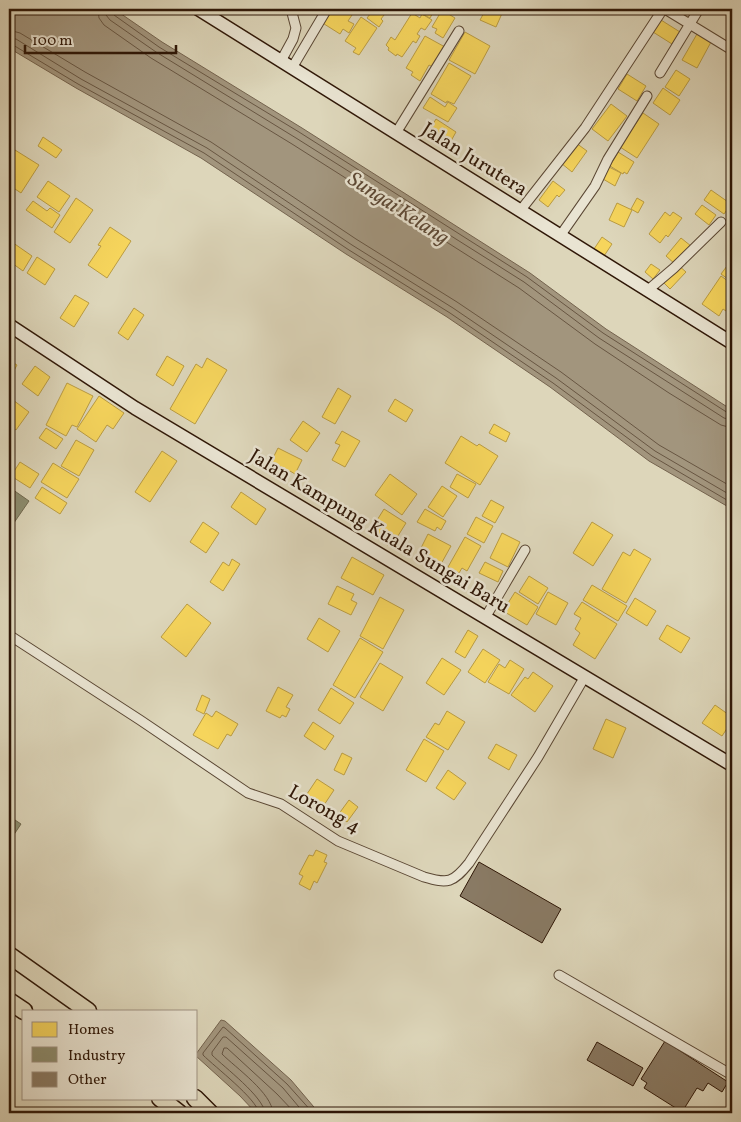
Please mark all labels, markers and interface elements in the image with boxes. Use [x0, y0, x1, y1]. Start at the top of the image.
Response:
scale bar [25, 22, 176, 54]
text: 100 m [32, 31, 72, 52]
street label: Jalan Jurutera [415, 116, 533, 204]
water label: Sungai Kelang [342, 165, 454, 253]
street label: Jalan Kampung Kuala Sungai Baru [243, 443, 515, 621]
street label: Lorong 4 [283, 779, 365, 841]
legend [22, 1010, 198, 1100]
text: Homes [68, 1020, 114, 1041]
text: Industry [68, 1046, 125, 1067]
text: Other [68, 1070, 107, 1091]

